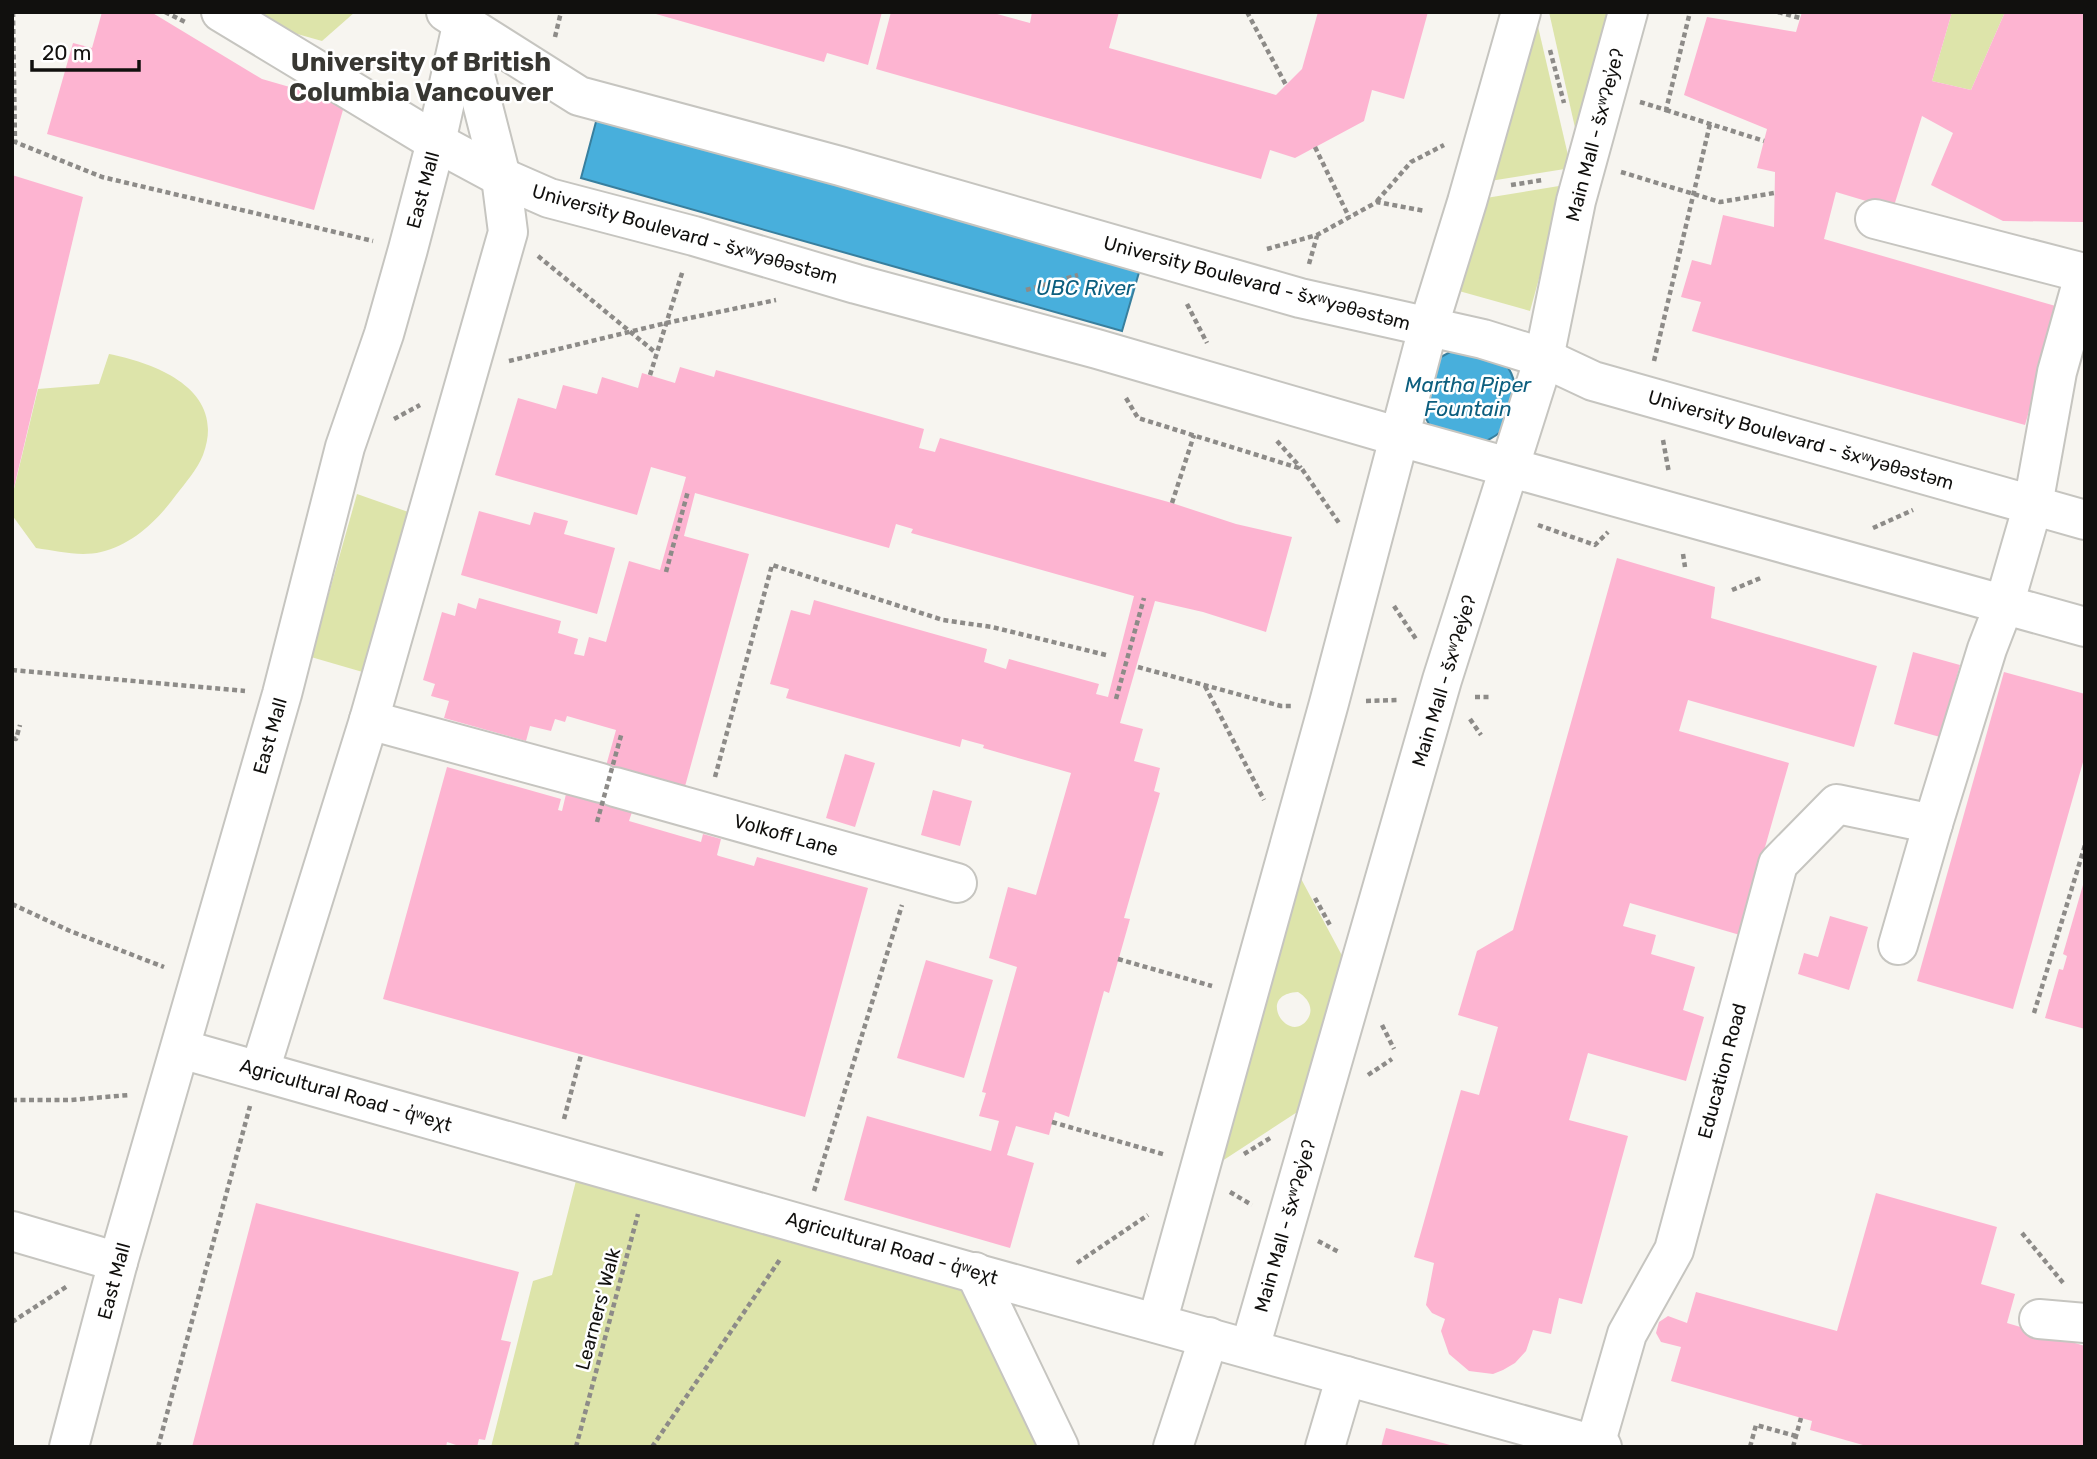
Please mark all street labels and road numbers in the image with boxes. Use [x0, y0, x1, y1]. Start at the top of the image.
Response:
street label: Main Mall - šxʷʔey̓eʔ [1561, 46, 1629, 224]
street label: East Mall [402, 149, 444, 231]
street label: University Boulevard - šxʷyəθəstəm [529, 179, 841, 289]
street label: University Boulevard - šxʷyəθəstəm [1101, 231, 1413, 335]
street label: University Boulevard - šxʷyəθəstəm [1645, 385, 1957, 495]
street label: Main Mall - šxʷʔey̓eʔ [1407, 592, 1481, 770]
street label: East Mall [248, 695, 292, 777]
street label: Volkoff Lane [731, 809, 841, 861]
street label: Education Road [1693, 1001, 1751, 1141]
street label: Agricultural Road - q̓ʷeχt [237, 1054, 455, 1136]
street label: Main Mall - šxʷʔey̓eʔ [1249, 1137, 1321, 1315]
street label: Agricultural Road - q̓ʷeχt [783, 1207, 1001, 1289]
street label: East Mall [93, 1240, 135, 1322]
street label: Learners' Walk [571, 1245, 625, 1373]

